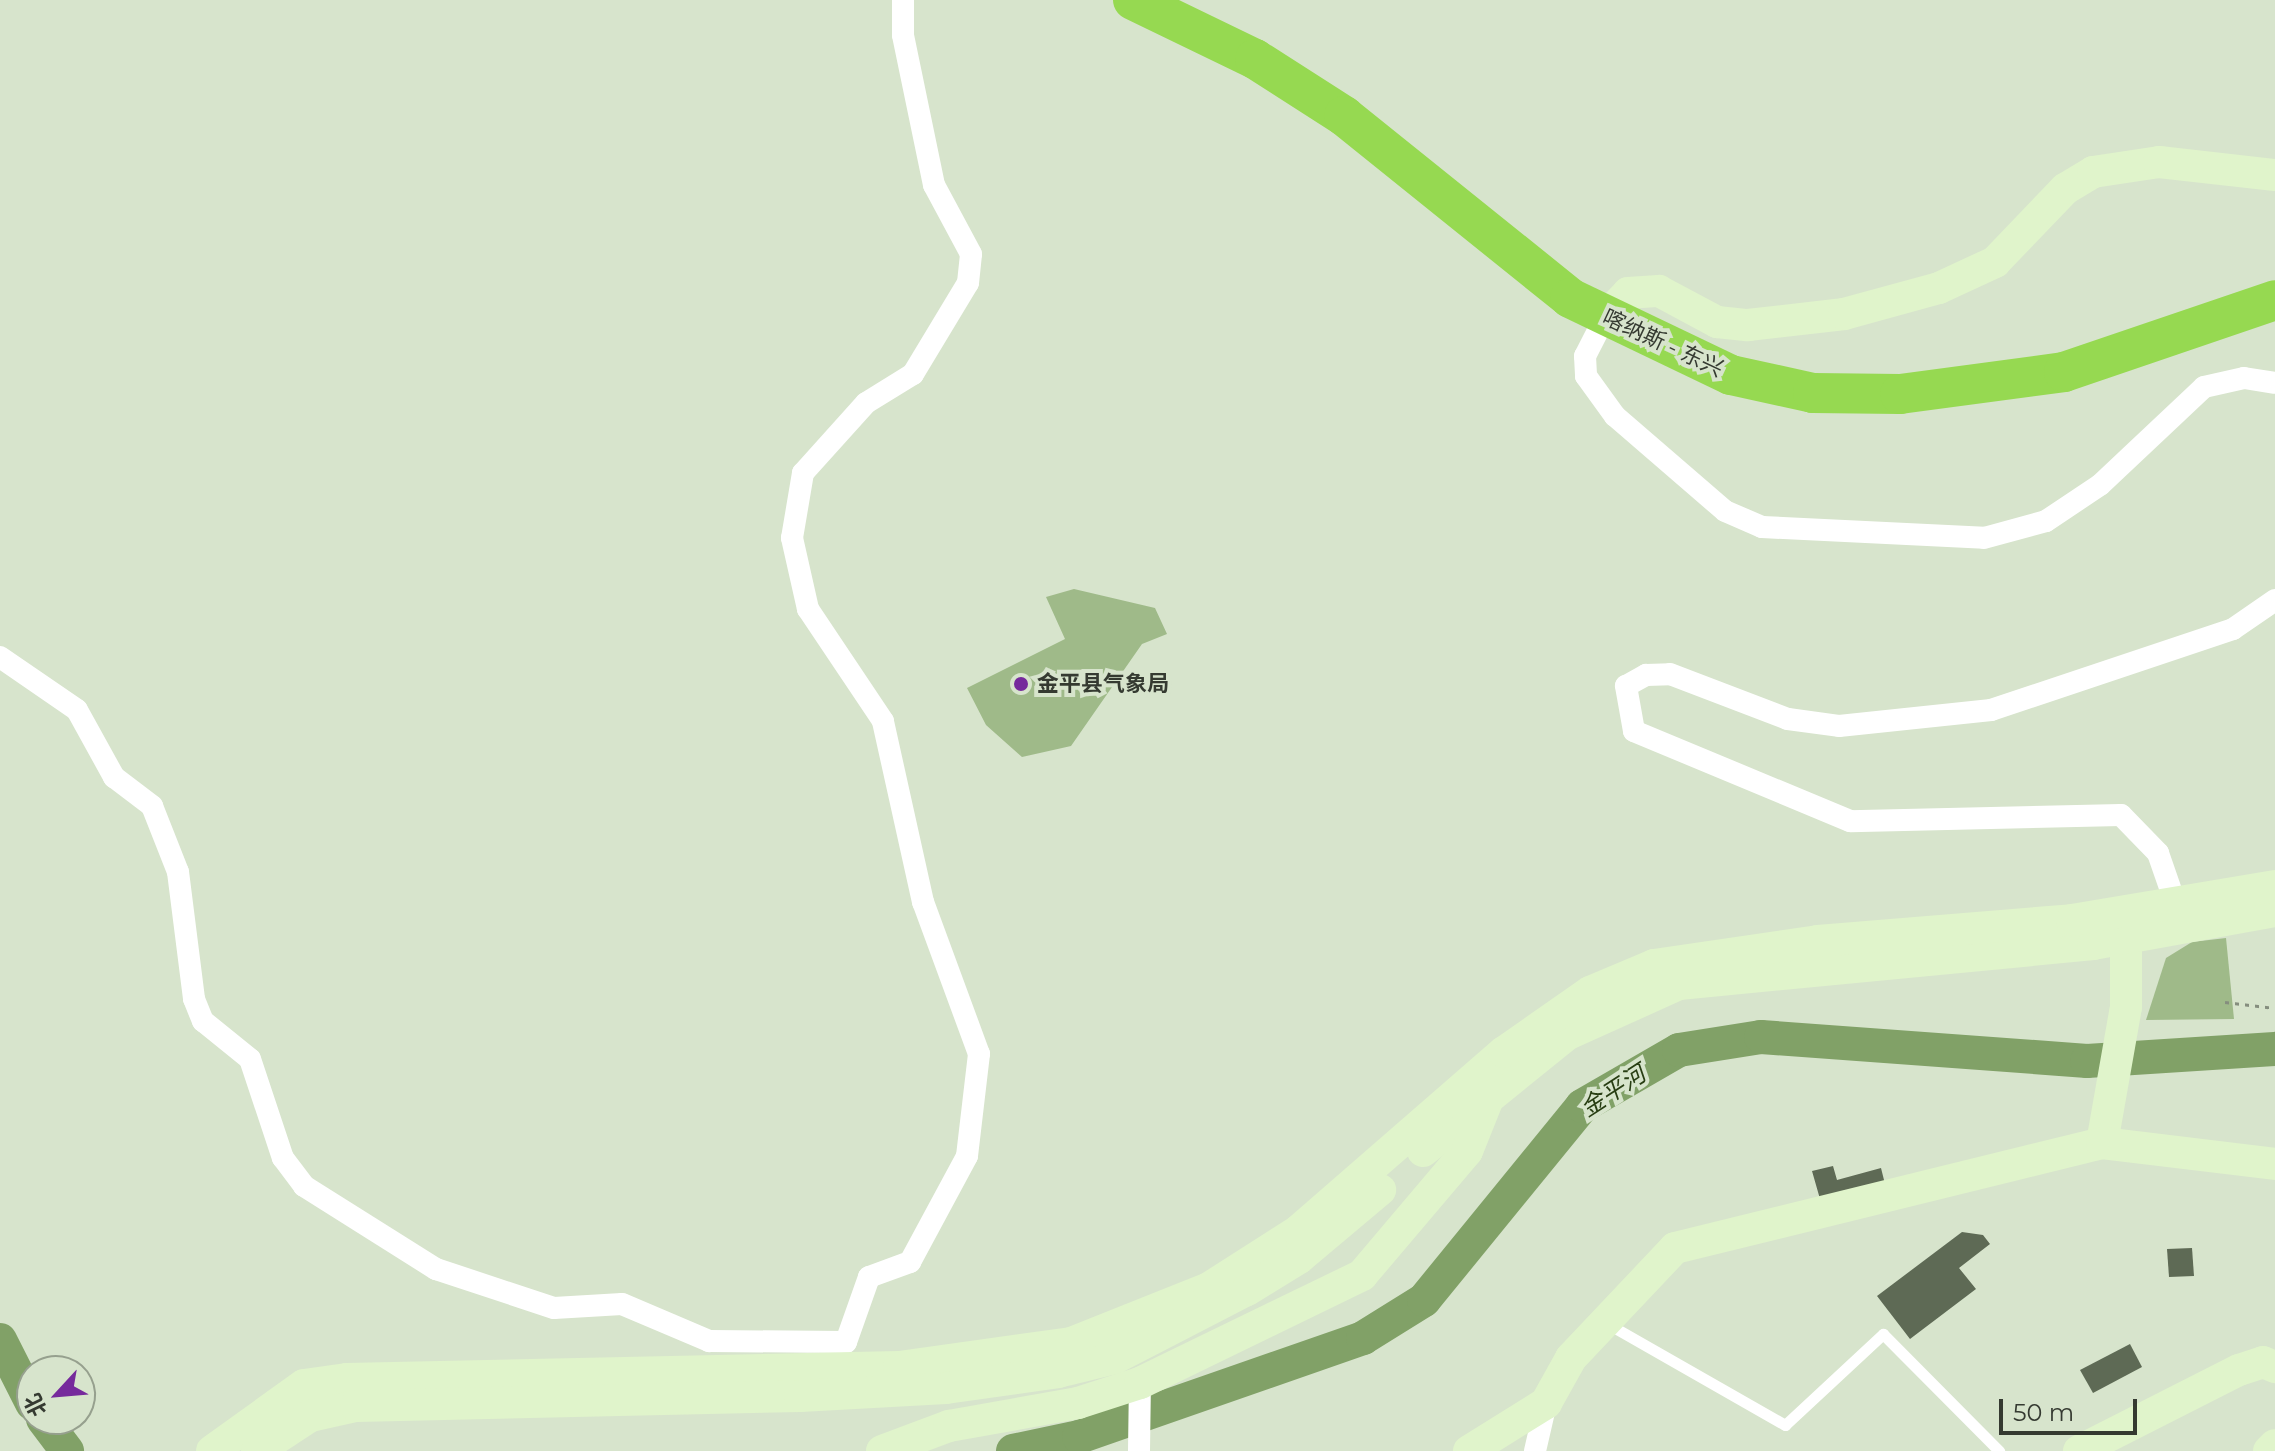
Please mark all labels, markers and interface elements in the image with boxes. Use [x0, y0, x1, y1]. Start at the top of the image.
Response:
street label: 喀纳斯 - 东兴 [1599, 304, 1727, 382]
place label: 金平县气象局 [1037, 671, 1169, 697]
marker: 金平县气象局 [1012, 675, 1030, 693]
water label: 金平河 [1575, 1059, 1651, 1123]
north arrow [16, 1355, 96, 1435]
scale bar [2003, 1383, 2141, 1433]
text: 北 [19, 1389, 53, 1421]
text: 50 m [2013, 1398, 2074, 1427]

